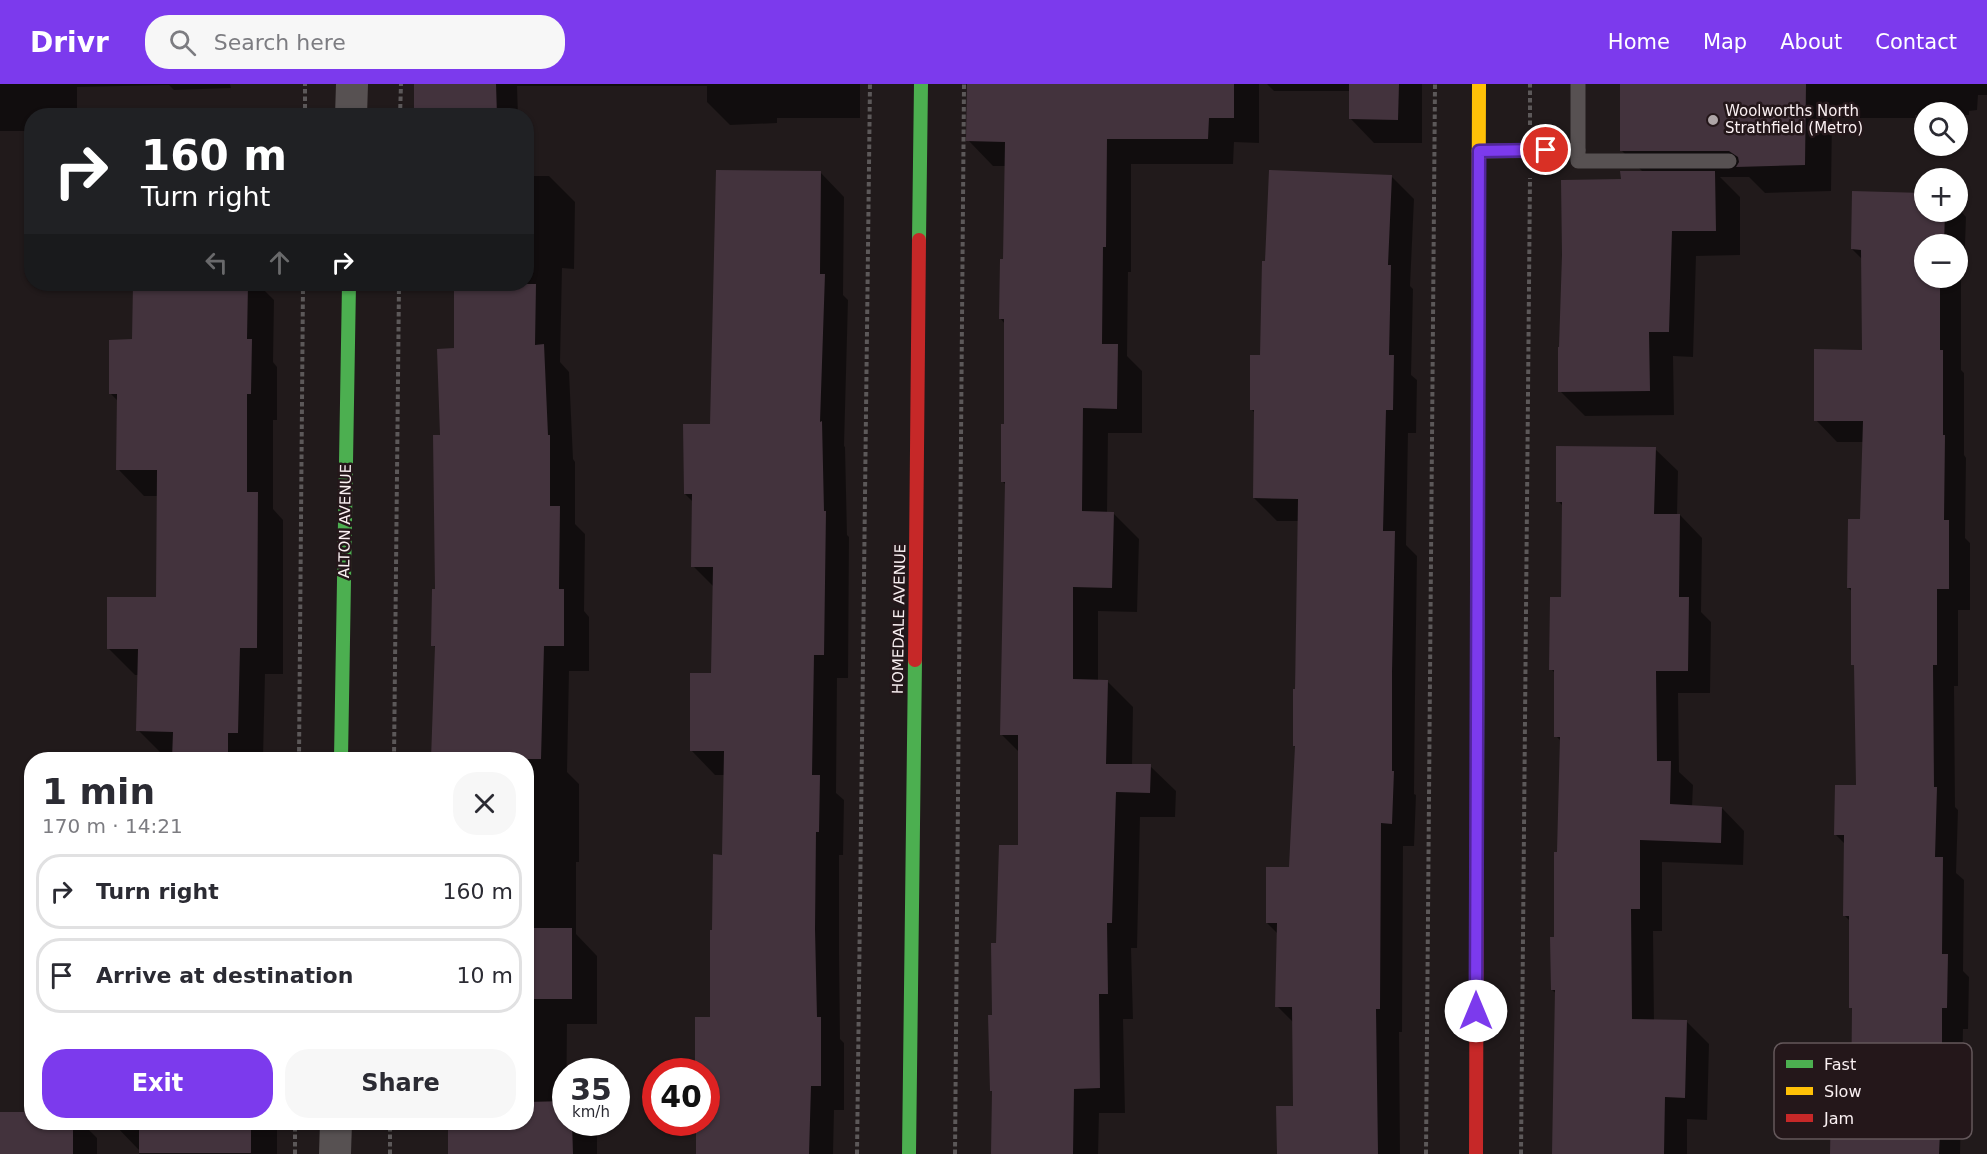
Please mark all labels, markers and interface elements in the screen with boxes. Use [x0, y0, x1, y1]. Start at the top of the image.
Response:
search box [145, 15, 565, 69]
text: Drivr [30, 26, 109, 59]
icon: search [166, 26, 199, 59]
text: Search here [214, 30, 346, 55]
text: Home [1608, 30, 1670, 54]
text: Map [1703, 30, 1747, 54]
text: About [1780, 30, 1842, 54]
text: Contact [1875, 30, 1957, 54]
place label: Woolworths North Strathfield (Metro) [1725, 102, 1863, 137]
map controls [1914, 102, 1968, 288]
button: search [1914, 102, 1968, 156]
marker: Woolworths North Strathfield (Metro) [1706, 113, 1720, 127]
pin [1520, 124, 1571, 175]
text: 160 m [141, 131, 287, 180]
icon: right [42, 132, 120, 210]
icon: arrive [1529, 133, 1562, 166]
button: + [1914, 168, 1968, 222]
text: Turn right [141, 181, 270, 212]
button: − [1914, 234, 1968, 288]
icon: left [200, 246, 233, 279]
icon: ahead [263, 246, 296, 279]
icon: right [326, 246, 359, 279]
street label: ALTON AVENUE [335, 464, 355, 578]
street label: HOMEDALE AVENUE [889, 544, 909, 694]
text: 1 min [42, 771, 155, 812]
button: close [453, 772, 516, 835]
text: 170 m · 14:21 [42, 814, 183, 838]
icon: right [45, 875, 78, 908]
text: Turn right [96, 879, 219, 904]
text: 160 m [443, 879, 513, 904]
icon: arrive [45, 959, 78, 992]
text: Arrive at destination [96, 963, 353, 988]
text: 10 m [457, 963, 513, 988]
position arrow [1444, 979, 1508, 1043]
legend [1774, 1043, 1972, 1139]
button: Exit [42, 1049, 273, 1118]
button: Share [285, 1049, 516, 1118]
text: Fast [1824, 1055, 1856, 1074]
speed limit sign: 40 [642, 1058, 720, 1136]
text: 35 [570, 1072, 612, 1107]
text: Slow [1824, 1082, 1861, 1101]
text: km/h [572, 1103, 610, 1121]
text: Jam [1823, 1109, 1854, 1128]

